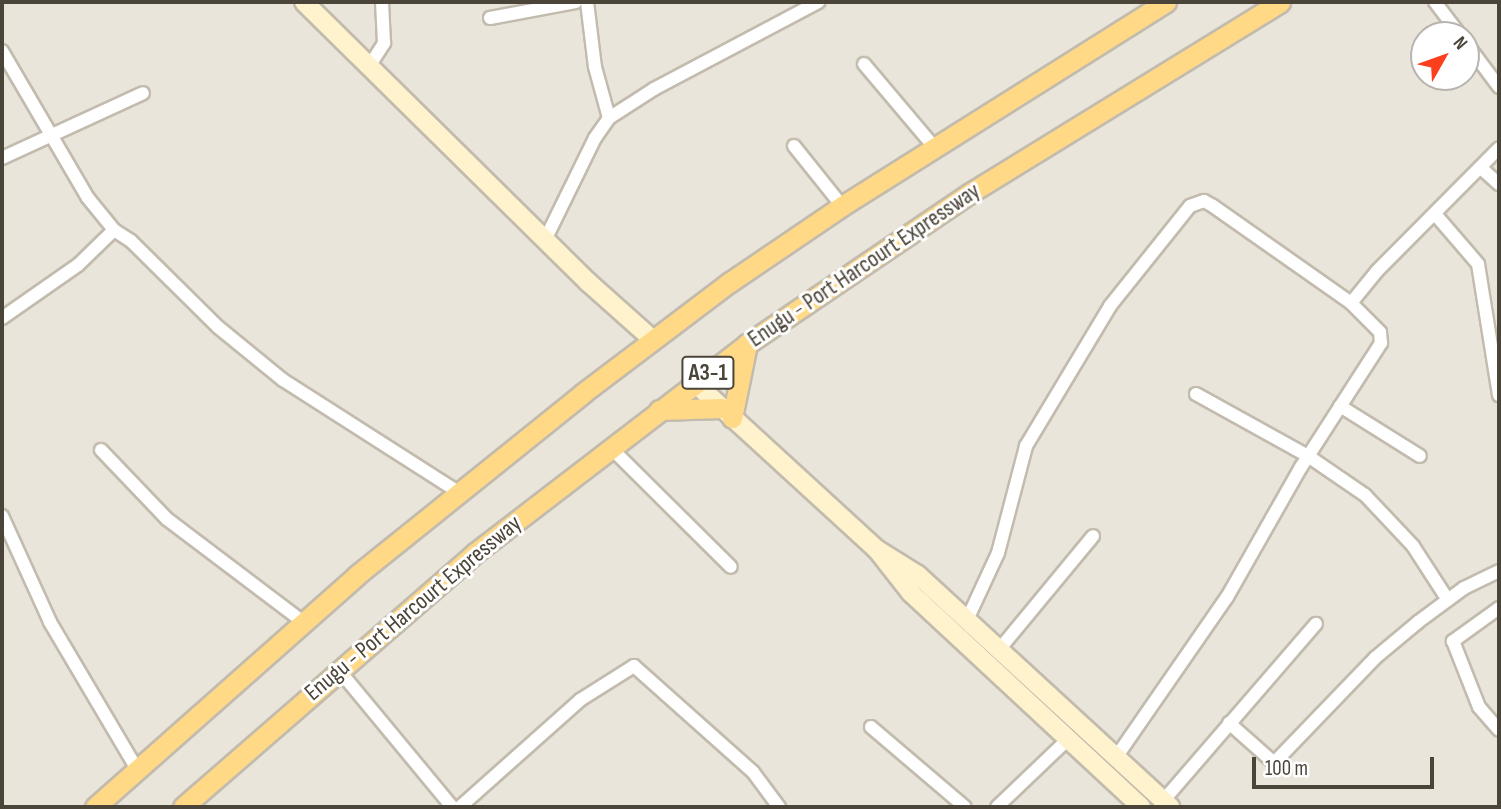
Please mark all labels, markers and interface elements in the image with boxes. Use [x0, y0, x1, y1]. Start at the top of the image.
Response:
north arrow [1410, 21, 1480, 91]
text: N [1448, 32, 1472, 55]
street label: Enugu - Port Harcourt Expressway [742, 176, 986, 354]
road number: A3-1 [680, 354, 736, 392]
street label: Enugu - Port Harcourt Expressway [299, 509, 527, 707]
scale bar [1256, 742, 1438, 786]
text: 100 m [1265, 756, 1308, 781]

